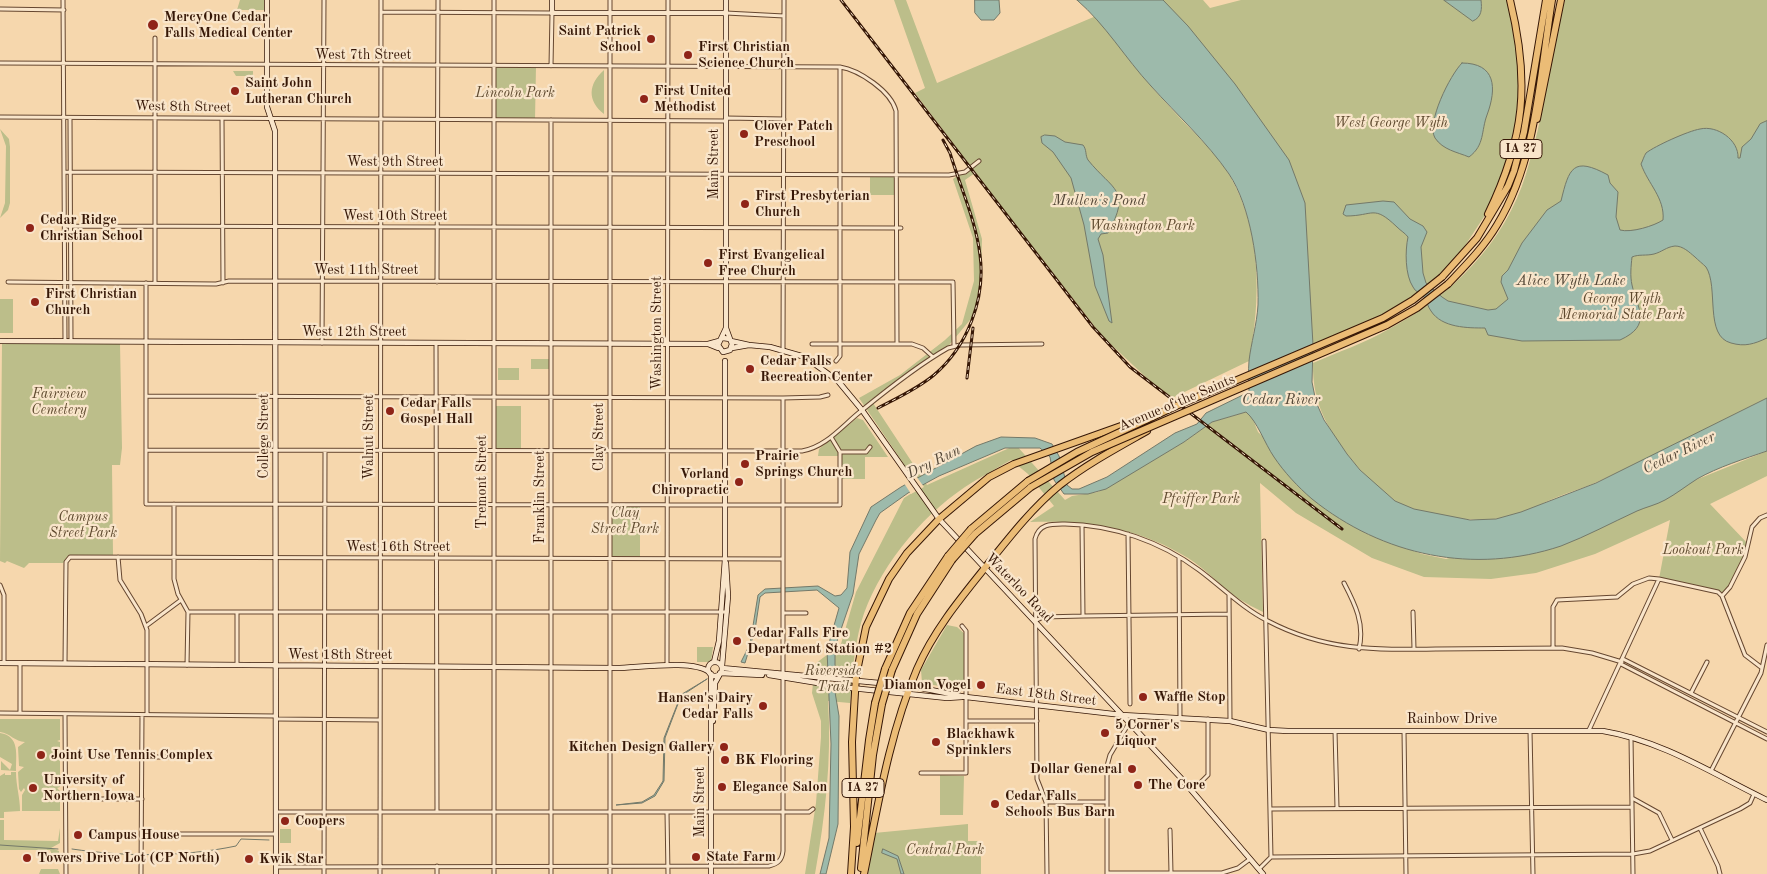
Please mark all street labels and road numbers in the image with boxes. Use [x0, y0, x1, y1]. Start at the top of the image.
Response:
street label: West 7th Street [315, 47, 411, 63]
street label: West 8th Street [135, 98, 231, 116]
street label: Main Street [706, 128, 722, 200]
road number: IA 27 [1500, 140, 1542, 158]
street label: West 9th Street [347, 154, 443, 170]
street label: West 10th Street [343, 208, 447, 224]
street label: West 11th Street [314, 262, 418, 278]
street label: Washington Street [649, 276, 665, 390]
street label: West 12th Street [302, 324, 406, 340]
street label: Avenue of the Saints [1116, 371, 1238, 435]
street label: College Street [256, 393, 272, 479]
street label: Walnut Street [361, 394, 377, 480]
street label: Clay Street [591, 403, 607, 471]
street label: Tremont Street [474, 435, 490, 529]
street label: Franklin Street [532, 450, 548, 544]
street label: West 16th Street [346, 539, 450, 555]
street label: Waterloo Road [981, 550, 1057, 626]
street label: West 18th Street [288, 647, 392, 663]
street label: East 18th Street [995, 680, 1097, 710]
street label: Rainbow Drive [1407, 711, 1497, 727]
street label: Main Street [692, 766, 708, 838]
road number: IA 27 [842, 778, 884, 798]

